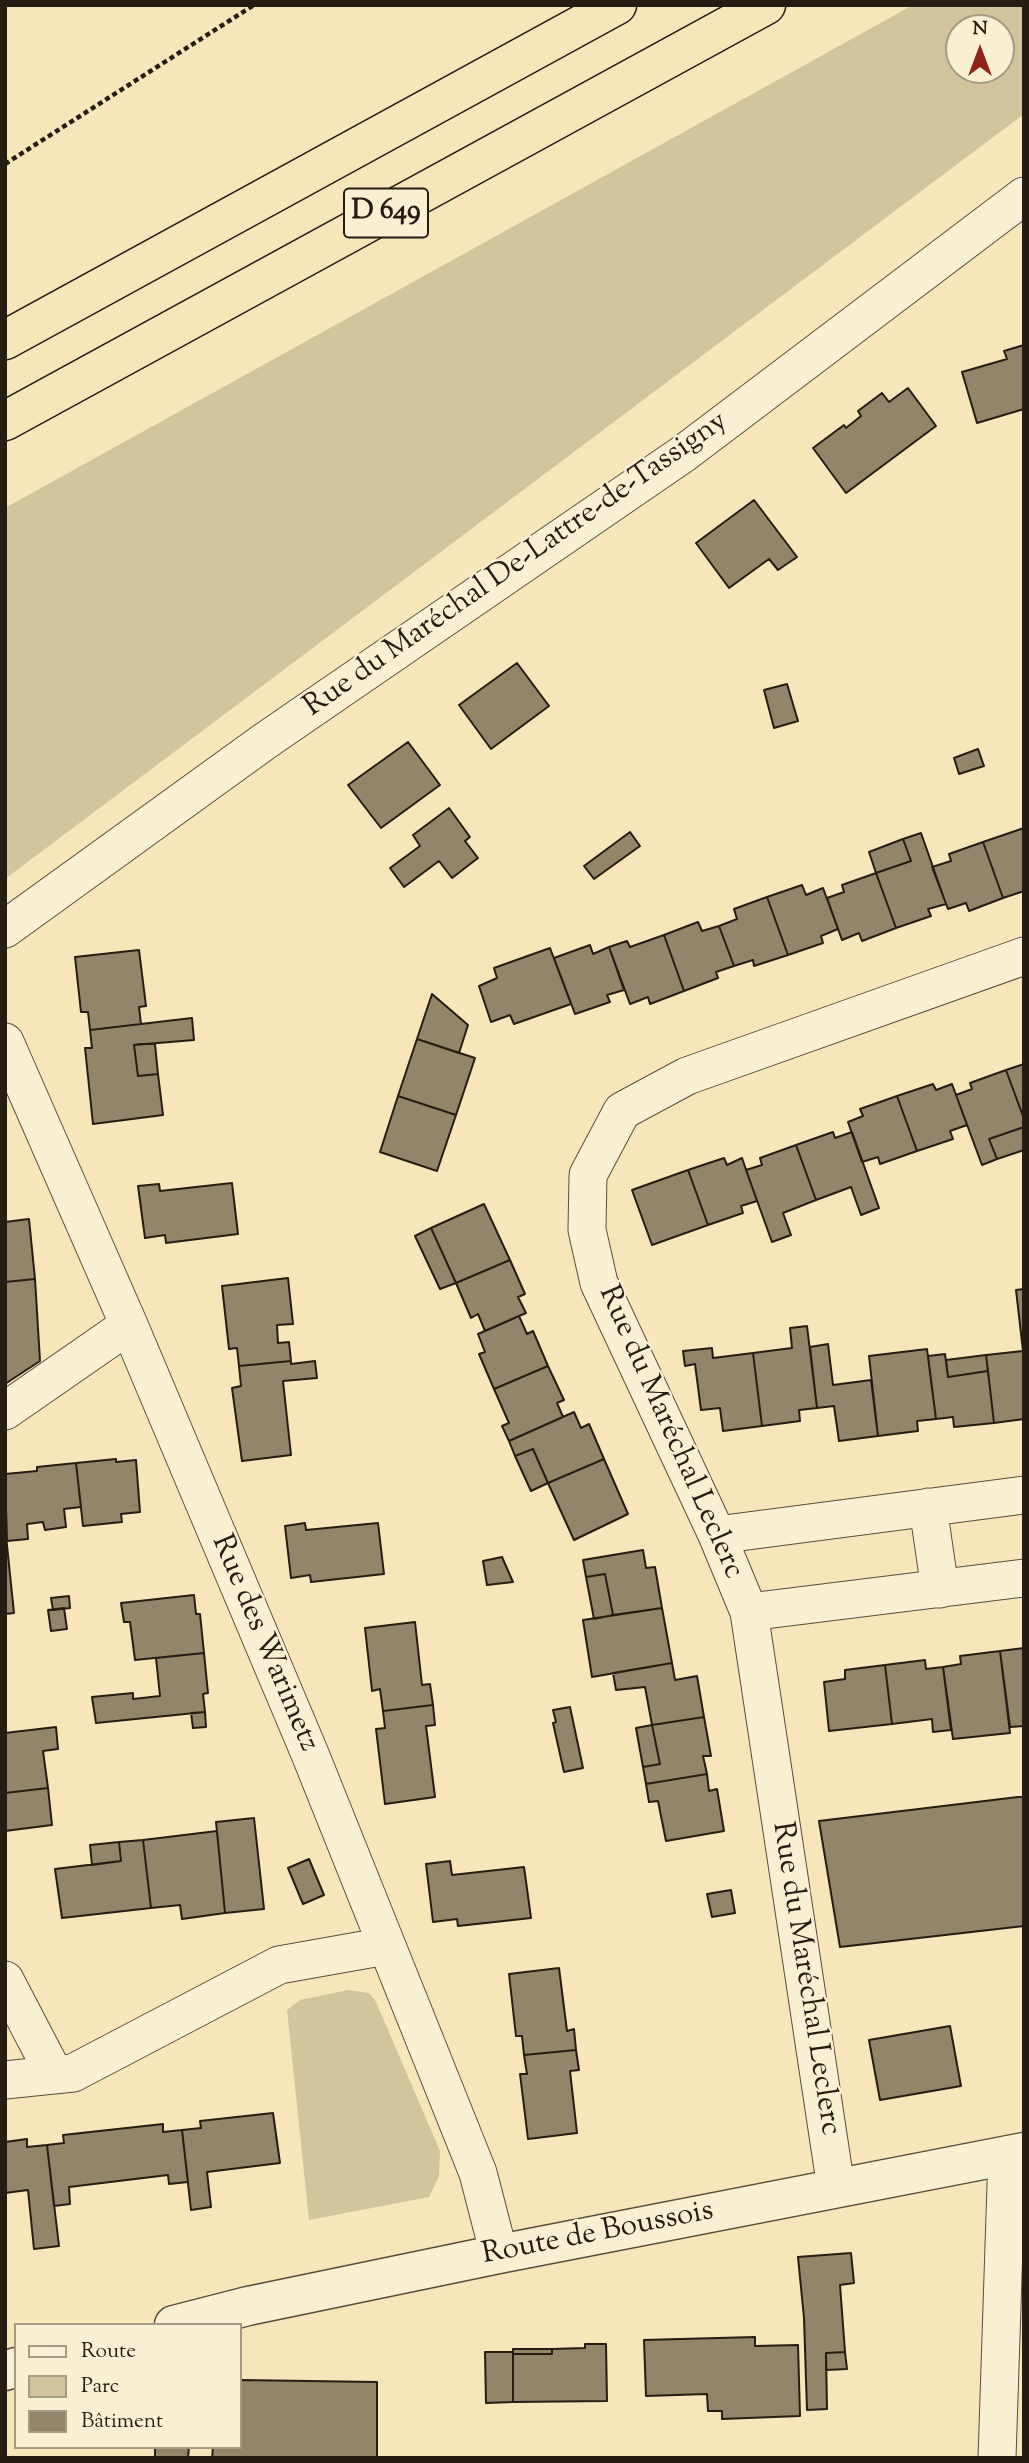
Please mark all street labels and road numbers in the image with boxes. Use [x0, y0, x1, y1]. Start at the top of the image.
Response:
road number: D 649 [344, 188, 428, 238]
street label: Rue du Maréchal De-Lattre-de-Tassigny [298, 405, 736, 727]
street label: Rue du Maréchal Leclerc [588, 1281, 750, 1585]
street label: Rue des Warimetz [201, 1530, 325, 1758]
street label: Rue du Maréchal Leclerc [761, 1820, 847, 2138]
street label: Route de Boussois [479, 2195, 717, 2275]

